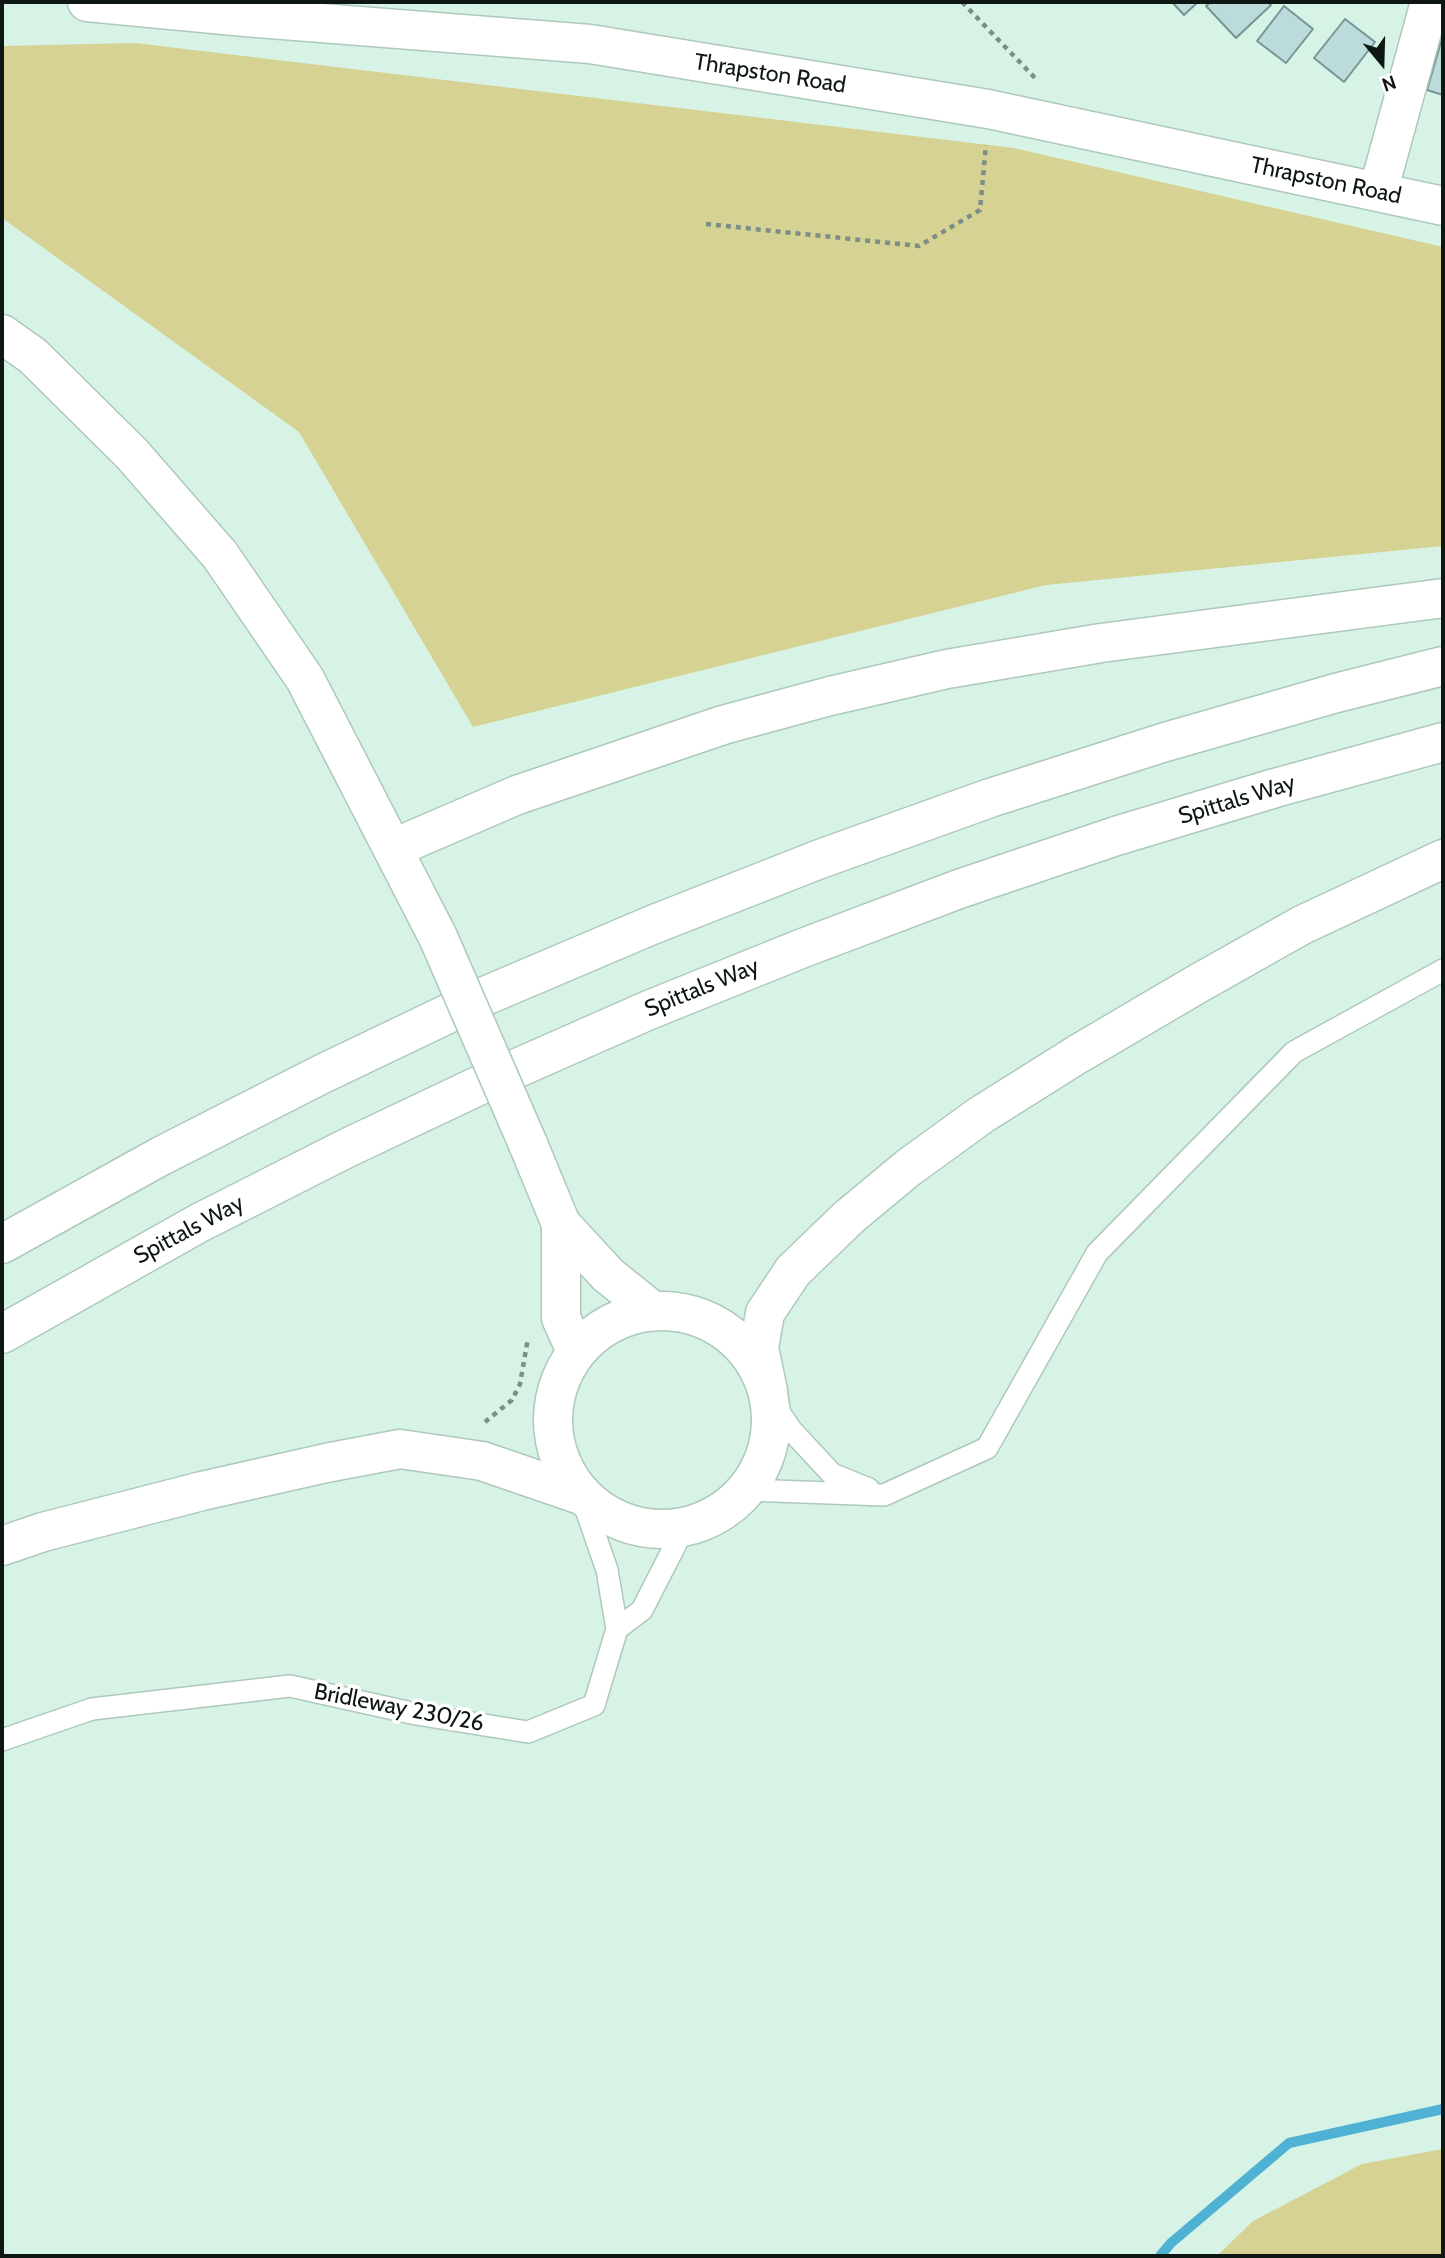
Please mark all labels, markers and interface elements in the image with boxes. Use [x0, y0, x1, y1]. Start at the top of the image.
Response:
north arrow [1347, 28, 1417, 98]
street label: Thrapston Road [692, 48, 848, 100]
text: N [1379, 70, 1399, 96]
street label: Thrapston Road [1248, 152, 1404, 210]
street label: Spittals Way [1175, 769, 1299, 831]
street label: Spittals Way [641, 953, 763, 1023]
street label: Spittals Way [129, 1189, 249, 1271]
street label: Bridleway 230/26 [312, 1678, 486, 1738]

